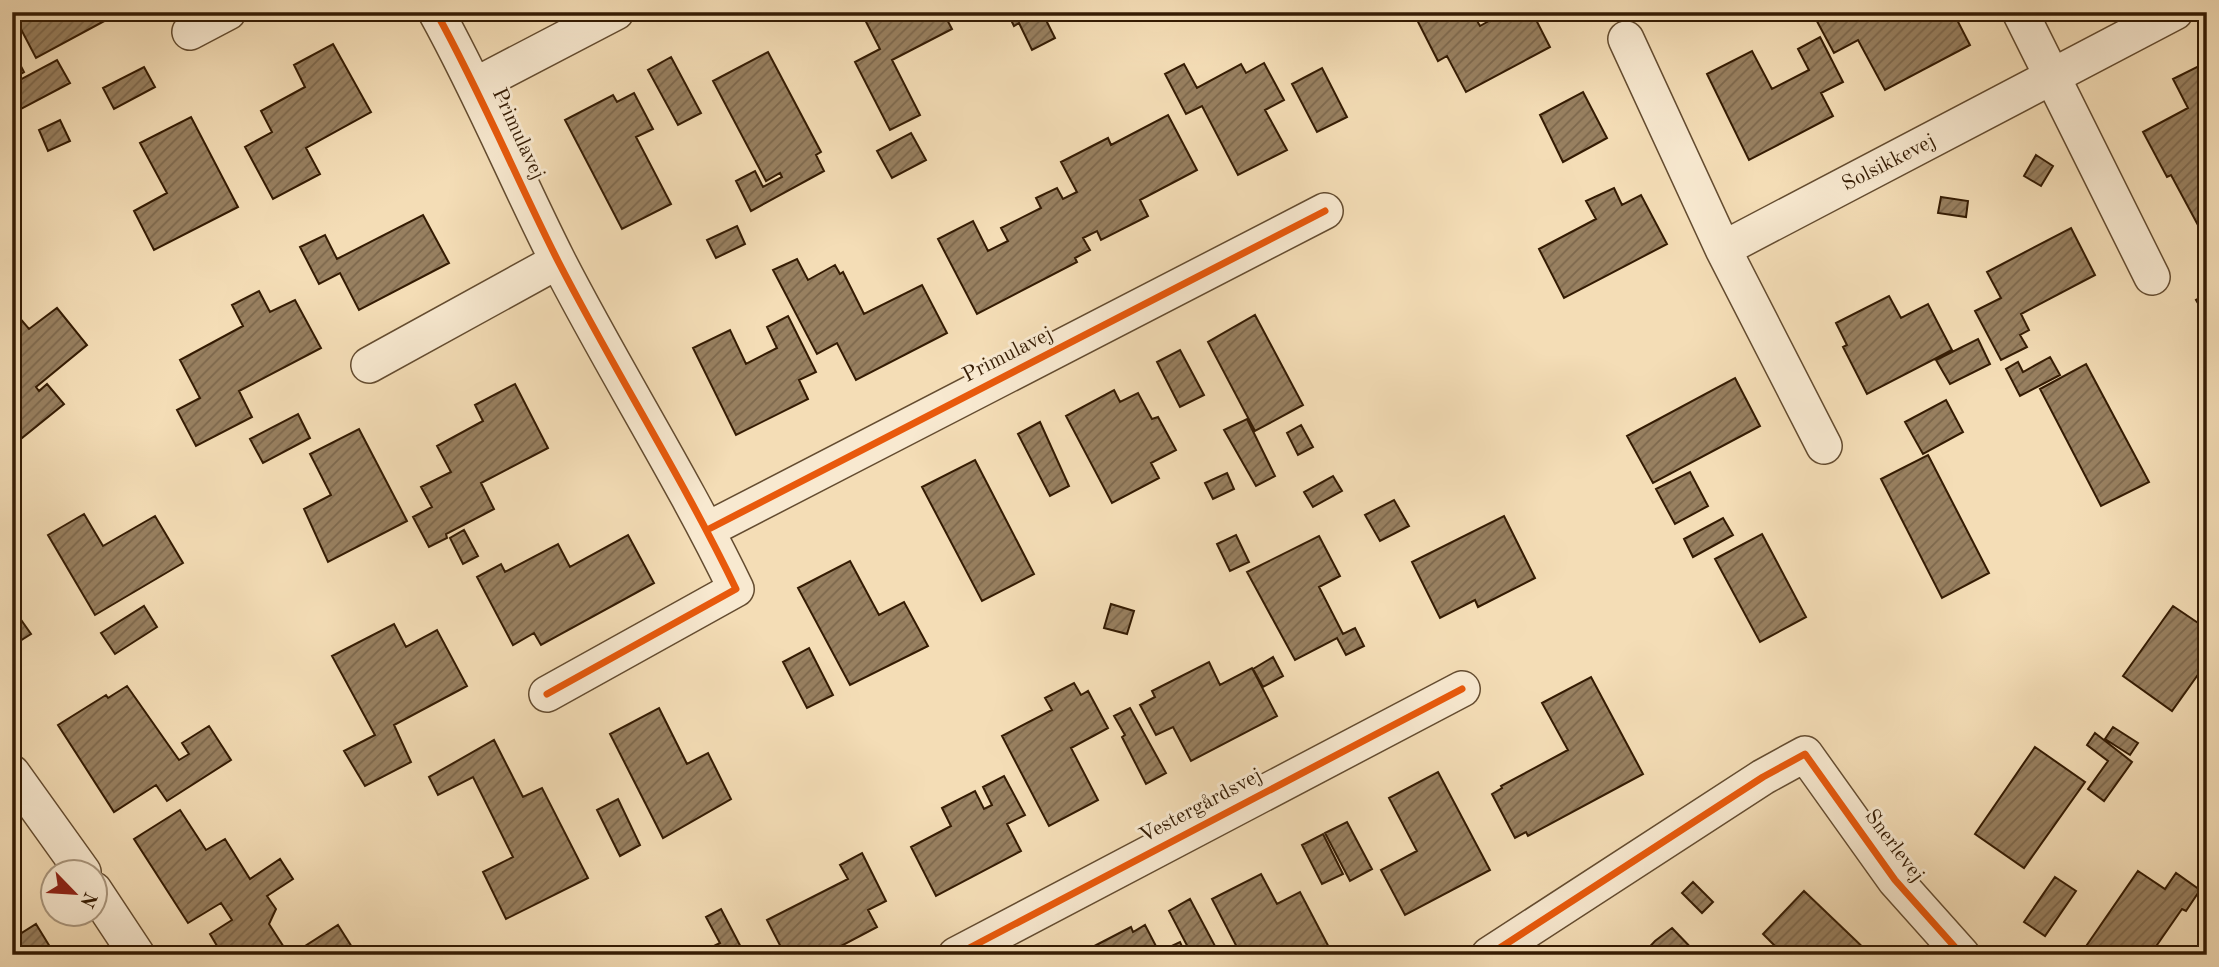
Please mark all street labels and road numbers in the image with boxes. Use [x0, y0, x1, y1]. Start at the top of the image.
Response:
street label: Primulavej [488, 85, 548, 183]
street label: Solsikkevej [1839, 131, 1939, 195]
street label: Primulavej [959, 323, 1057, 387]
street label: Vestergårdsvej [1136, 765, 1266, 847]
street label: Snerlevej [1860, 806, 1928, 886]

